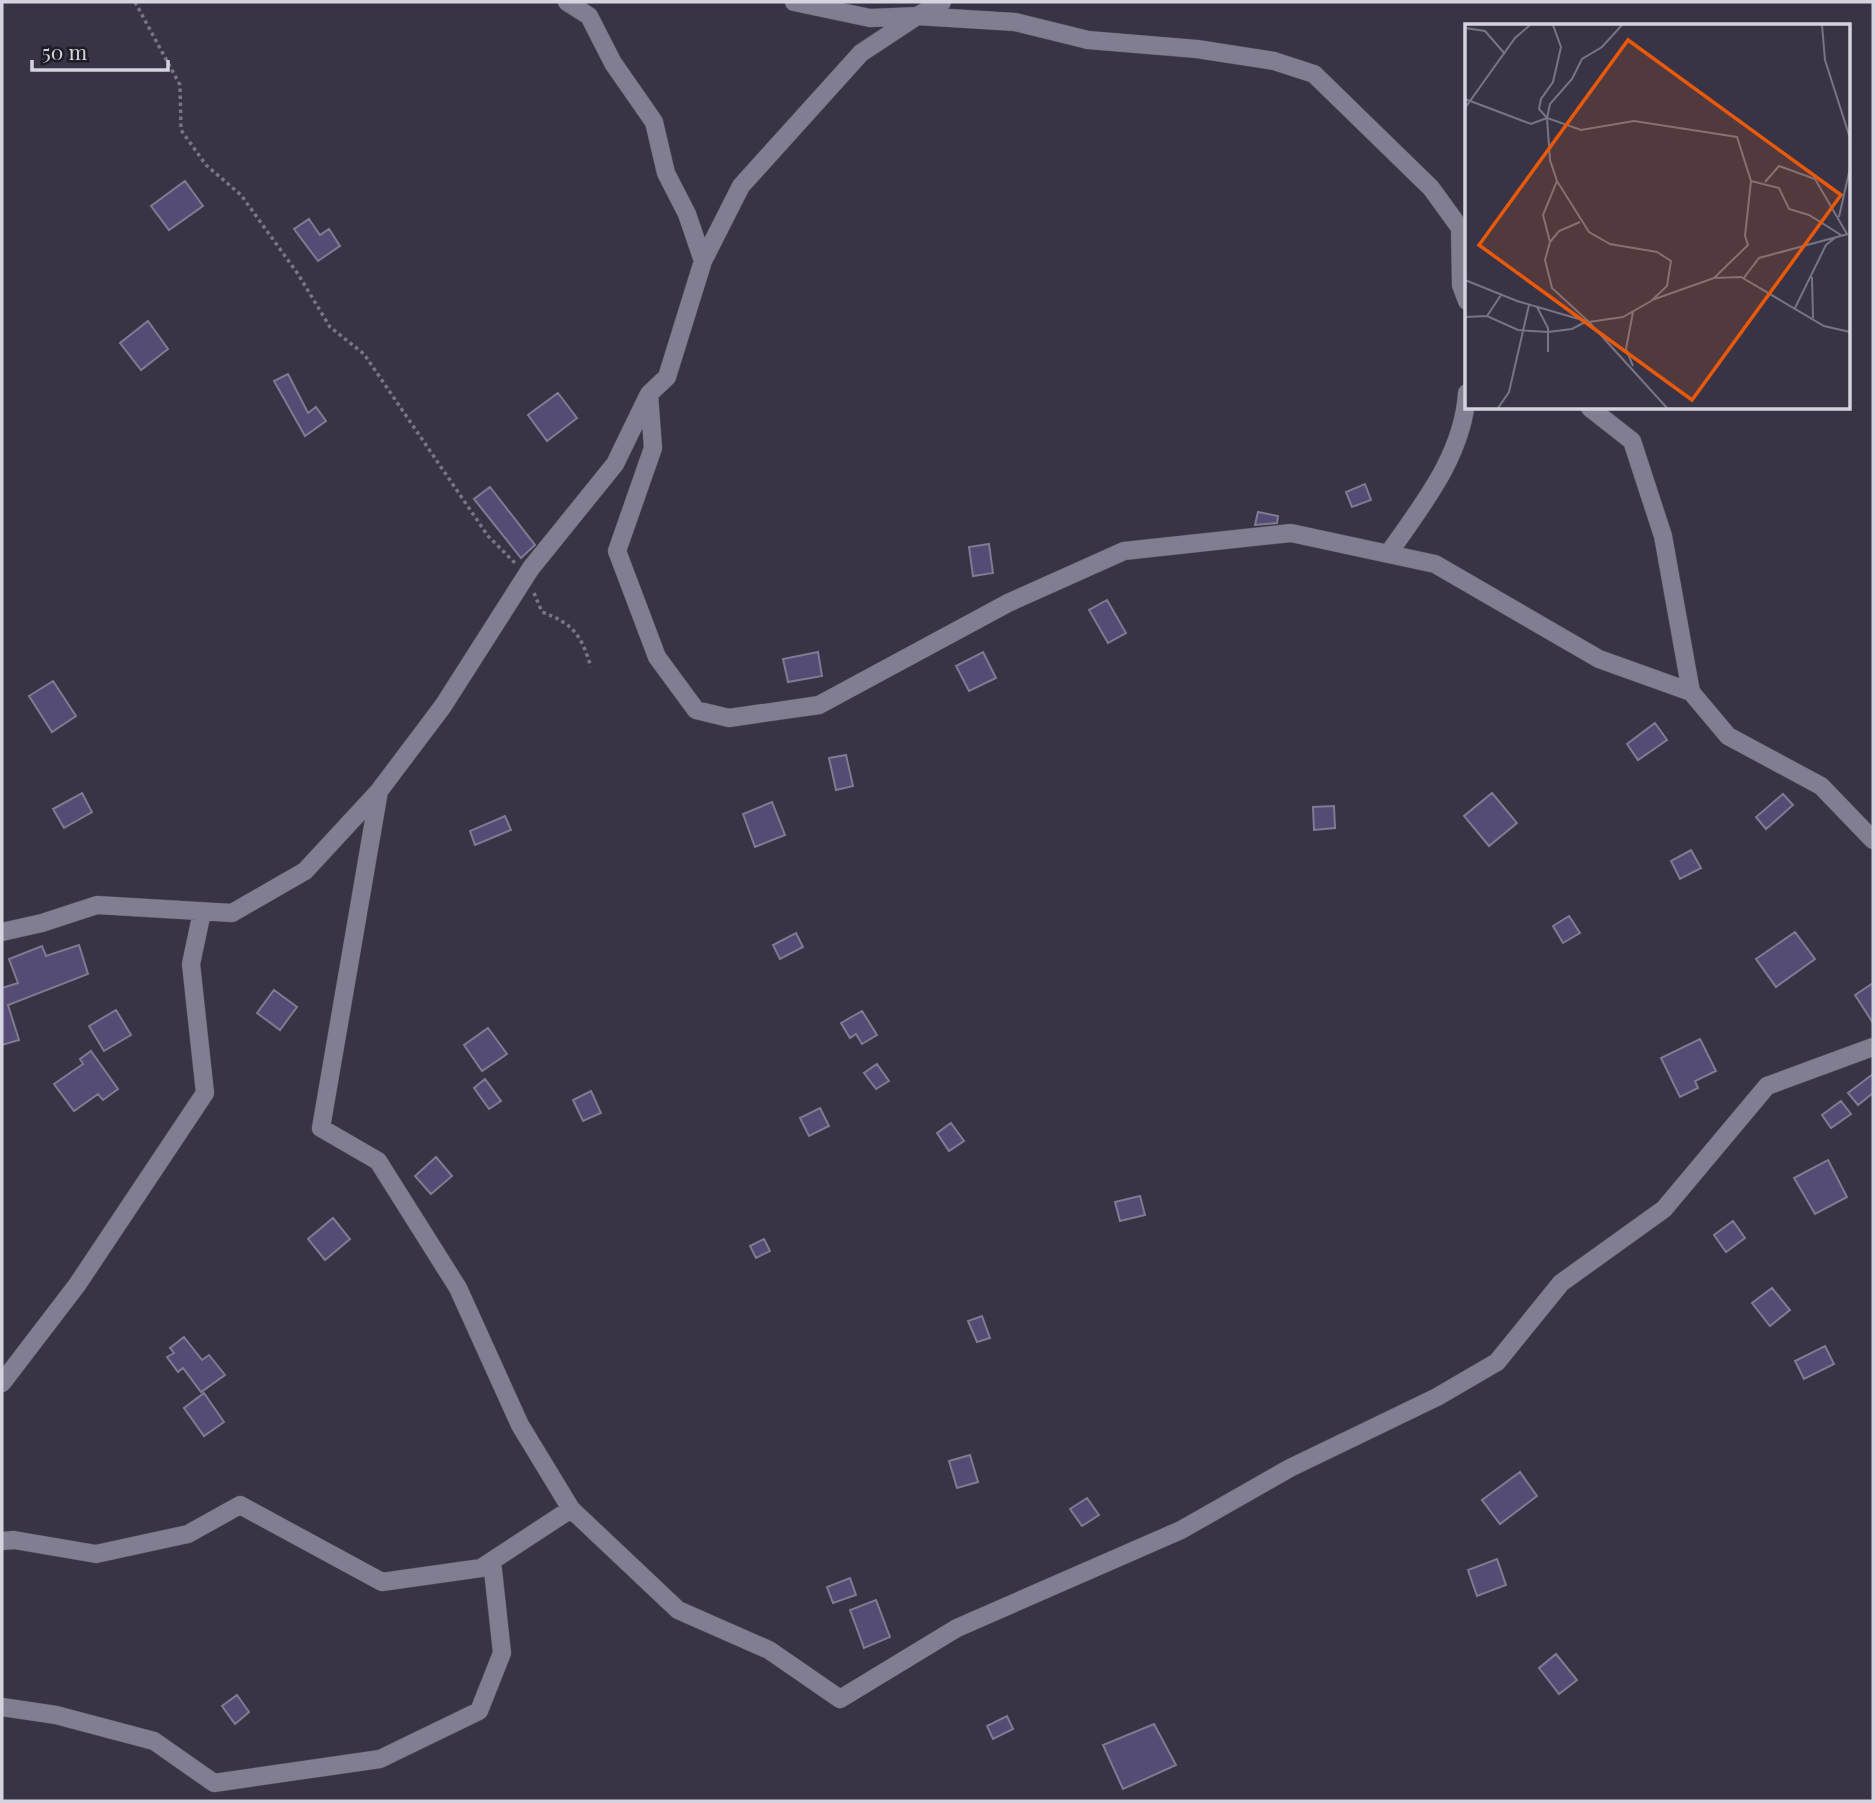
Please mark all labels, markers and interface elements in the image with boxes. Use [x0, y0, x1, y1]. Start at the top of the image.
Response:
inset map [1465, 24, 1850, 410]
scale bar [32, 28, 168, 72]
text: 50 m [42, 37, 88, 65]

